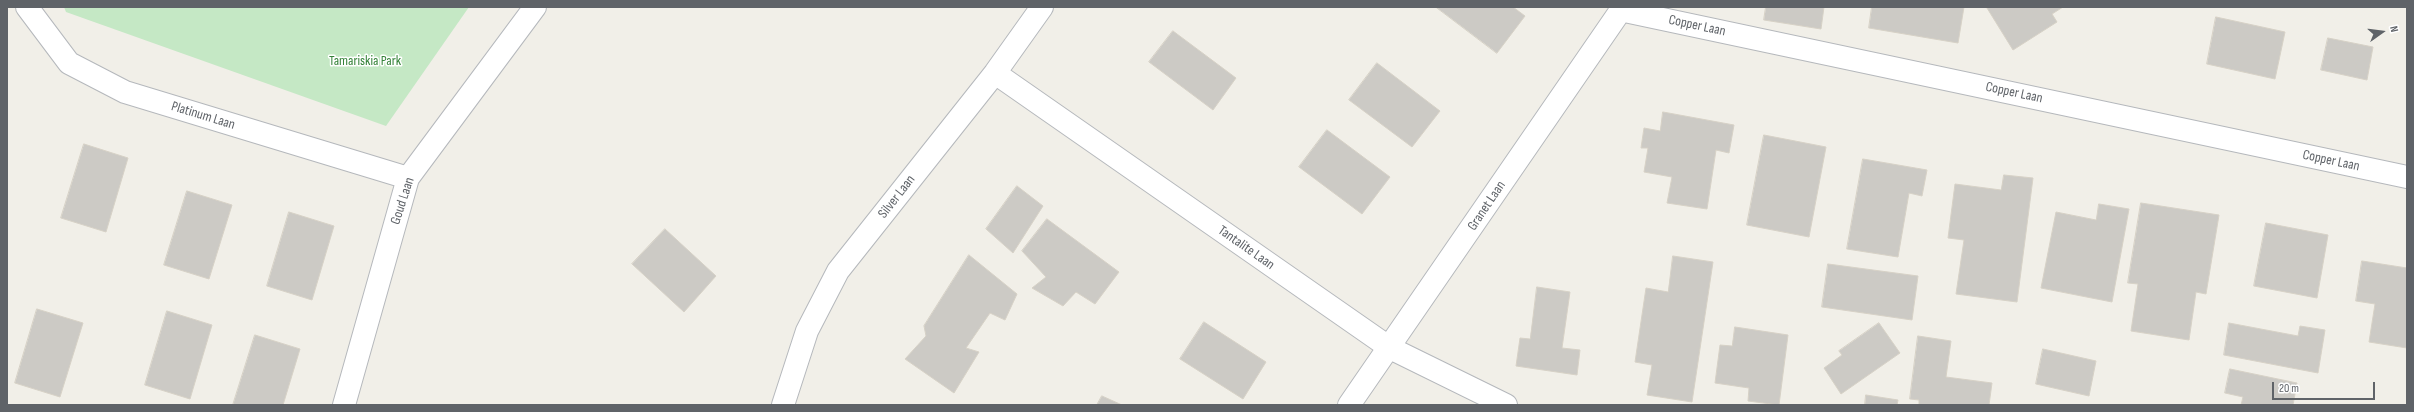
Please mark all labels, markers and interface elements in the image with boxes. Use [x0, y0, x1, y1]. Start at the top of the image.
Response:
street label: Copper Laan [1667, 12, 1727, 40]
north arrow [2362, 12, 2402, 52]
text: N [2387, 25, 2401, 33]
park label: Tamariskia Park [329, 53, 401, 69]
street label: Copper Laan [1984, 79, 2044, 107]
street label: Platinum Laan [169, 98, 237, 134]
street label: Copper Laan [2301, 147, 2361, 175]
street label: Silver Laan [875, 172, 919, 222]
street label: Goud Laan [387, 175, 419, 227]
street label: Granet Laan [1464, 178, 1510, 234]
street label: Tantalite Laan [1214, 222, 1278, 274]
scale bar [2274, 374, 2377, 400]
text: 20 m [2279, 381, 2299, 396]

